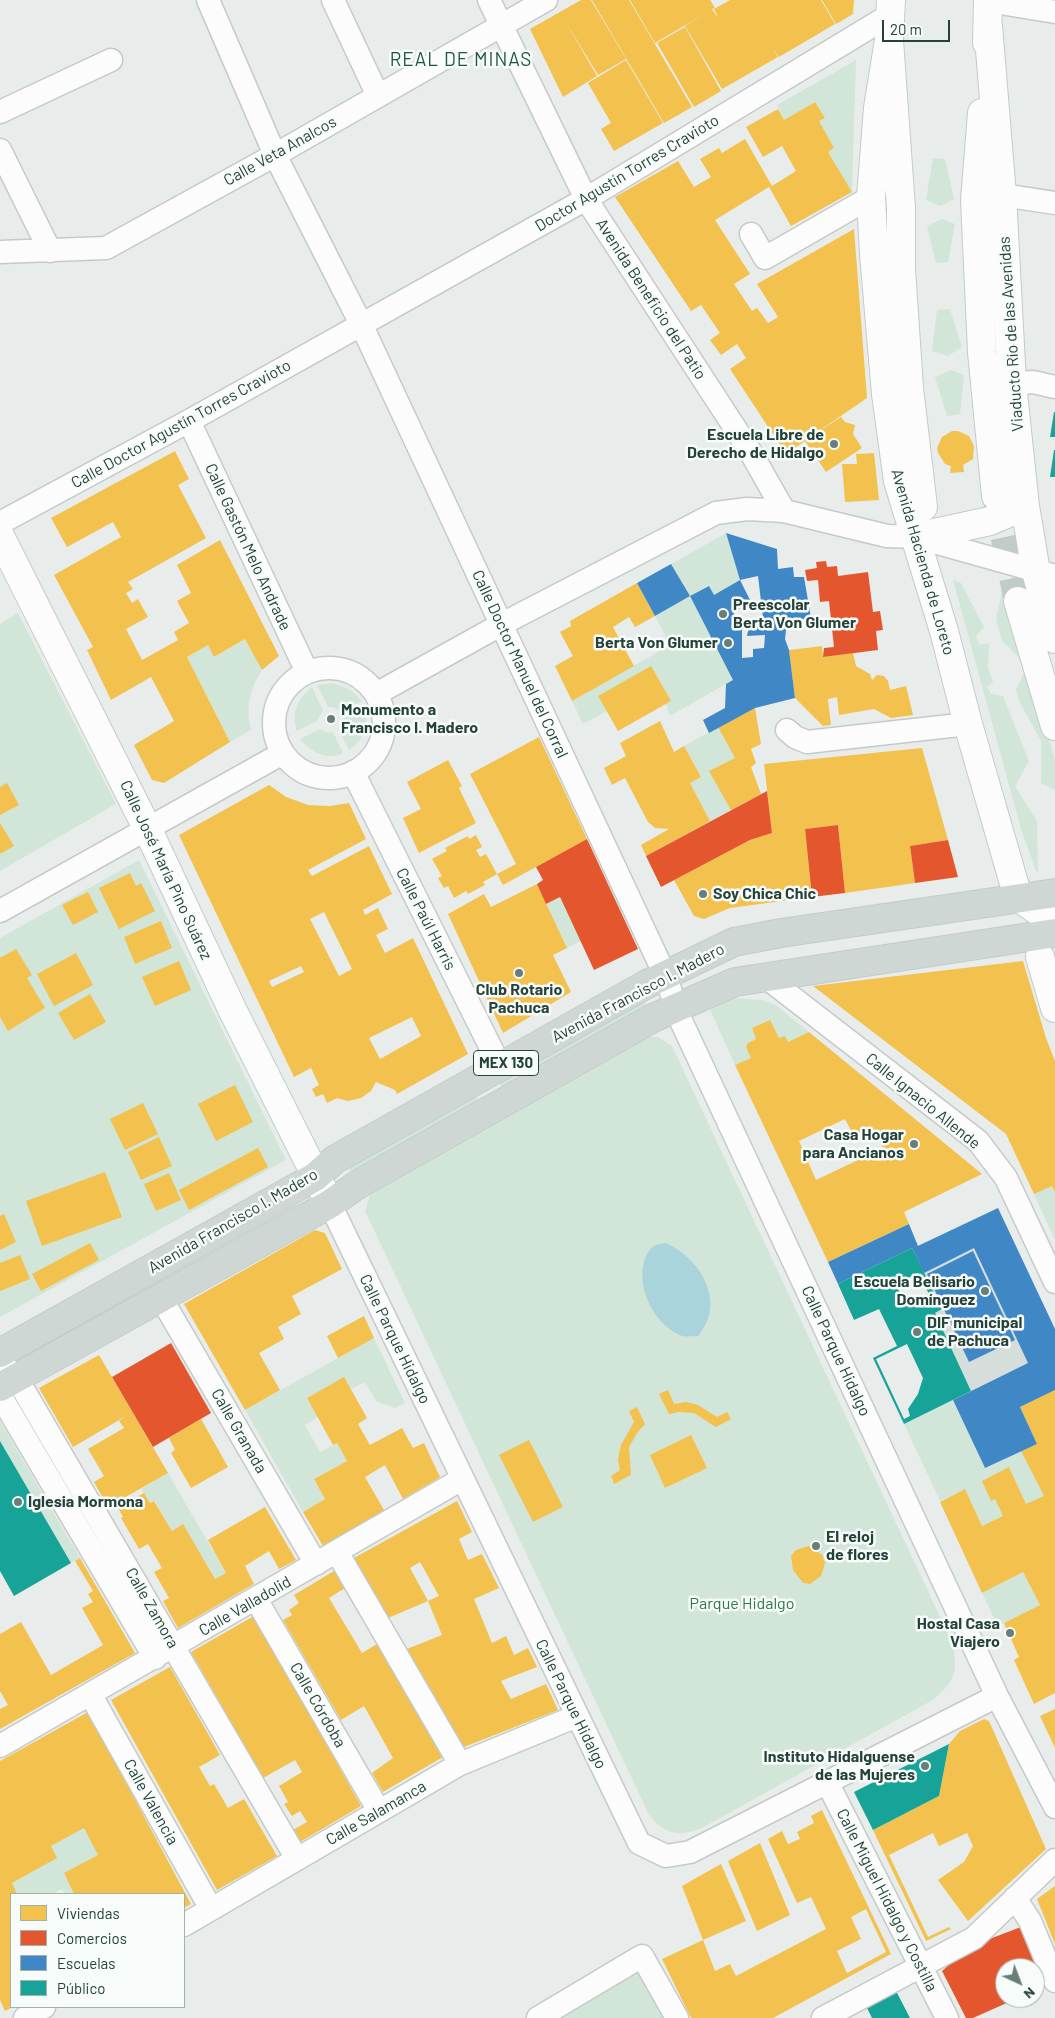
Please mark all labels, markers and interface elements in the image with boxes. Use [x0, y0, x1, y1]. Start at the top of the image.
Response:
scale bar [885, 10, 952, 42]
text: 20 m [890, 20, 922, 38]
district label: REAL DE MINAS [388, 49, 534, 71]
street label: Doctor Agustín Torres Cravioto [532, 110, 722, 236]
street label: Calle Veta Analcos [220, 112, 340, 190]
street label: Avenida Beneficio del Patio [592, 215, 710, 383]
street label: Viaducto Río de las Avenidas [995, 236, 1027, 432]
street label: Calle Doctor Agustín Torres Cravioto [68, 355, 294, 493]
place label: Escuela Libre de Derecho de Hidalgo [687, 425, 824, 463]
marker: Escuela Libre de Derecho de Hidalgo [828, 438, 840, 450]
street label: Calle Gastón Melo Andrade [201, 460, 295, 634]
street label: Avenida Hacienda de Loreto [887, 467, 959, 657]
street label: Calle Doctor Manuel del Corral [468, 567, 572, 761]
place label: Preescolar Berta Von Glumer [733, 595, 856, 633]
marker: Preescolar Berta Von Glumer [717, 608, 729, 620]
place label: Berta Von Glumer [595, 633, 718, 653]
marker: Berta Von Glumer [722, 637, 734, 649]
place label: Monumento a Francisco I. Madero [341, 700, 478, 738]
marker: Monumento a Francisco I. Madero [325, 713, 337, 725]
street label: Calle José María Pino Suárez [116, 777, 216, 963]
street label: Calle Paúl Harris [392, 865, 460, 973]
place label: Soy Chica Chic [713, 884, 816, 904]
marker: Soy Chica Chic [697, 888, 709, 900]
street label: Avenida Francisco I. Madero [548, 939, 728, 1047]
marker: Club Rotario Pachuca [513, 967, 525, 979]
place label: Club Rotario Pachuca [476, 980, 562, 1018]
street label: Calle Ignacio Allende [862, 1049, 984, 1153]
road number: MEX 130 [474, 1050, 538, 1076]
place label: Casa Hogar para Ancianos [803, 1125, 904, 1163]
marker: Casa Hogar para Ancianos [908, 1138, 920, 1150]
street label: Avenida Francisco I. Madero [145, 1165, 321, 1277]
street label: Calle Parque Hidalgo [355, 1271, 435, 1407]
place label: Escuela Belisario Domínguez [854, 1272, 975, 1310]
street label: Calle Parque Hidalgo [797, 1283, 875, 1419]
marker: Escuela Belisario Domínguez [979, 1285, 991, 1297]
place label: DIF municipal de Pachuca [927, 1313, 1022, 1351]
marker: DIF municipal de Pachuca [911, 1326, 923, 1338]
street label: Calle Granada [207, 1385, 271, 1477]
place label: Iglesia Mormona [28, 1492, 143, 1512]
marker: Iglesia Mormona [12, 1496, 24, 1508]
place label: El reloj de flores [826, 1527, 889, 1565]
marker: El reloj de flores [810, 1540, 822, 1552]
street label: Calle Zamora [121, 1564, 183, 1652]
street label: Calle Valladolid [196, 1572, 294, 1640]
park label: Parque Hidalgo [690, 1594, 794, 1614]
place label: Hostal Casa Viajero [917, 1614, 1000, 1652]
marker: Hostal Casa Viajero [1004, 1627, 1016, 1639]
street label: Calle Parque Hidalgo [531, 1636, 611, 1772]
street label: Calle Córdoba [286, 1659, 350, 1751]
place label: Instituto Hidalguense de las Mujeres [764, 1747, 915, 1785]
street label: Calle Valencia [120, 1756, 182, 1848]
marker: Instituto Hidalguense de las Mujeres [919, 1760, 931, 1772]
street label: Calle Salamanca [322, 1777, 430, 1849]
street label: Calle Miguel Hidalgo y Costilla [832, 1805, 942, 1995]
legend [10, 1893, 185, 2008]
text: Viviendas [57, 1904, 120, 1922]
text: Comercios [57, 1929, 127, 1947]
text: Escuelas [57, 1954, 115, 1972]
north arrow [995, 1958, 1045, 2008]
text: Público [57, 1979, 105, 1997]
text: N [1021, 1984, 1039, 2003]

